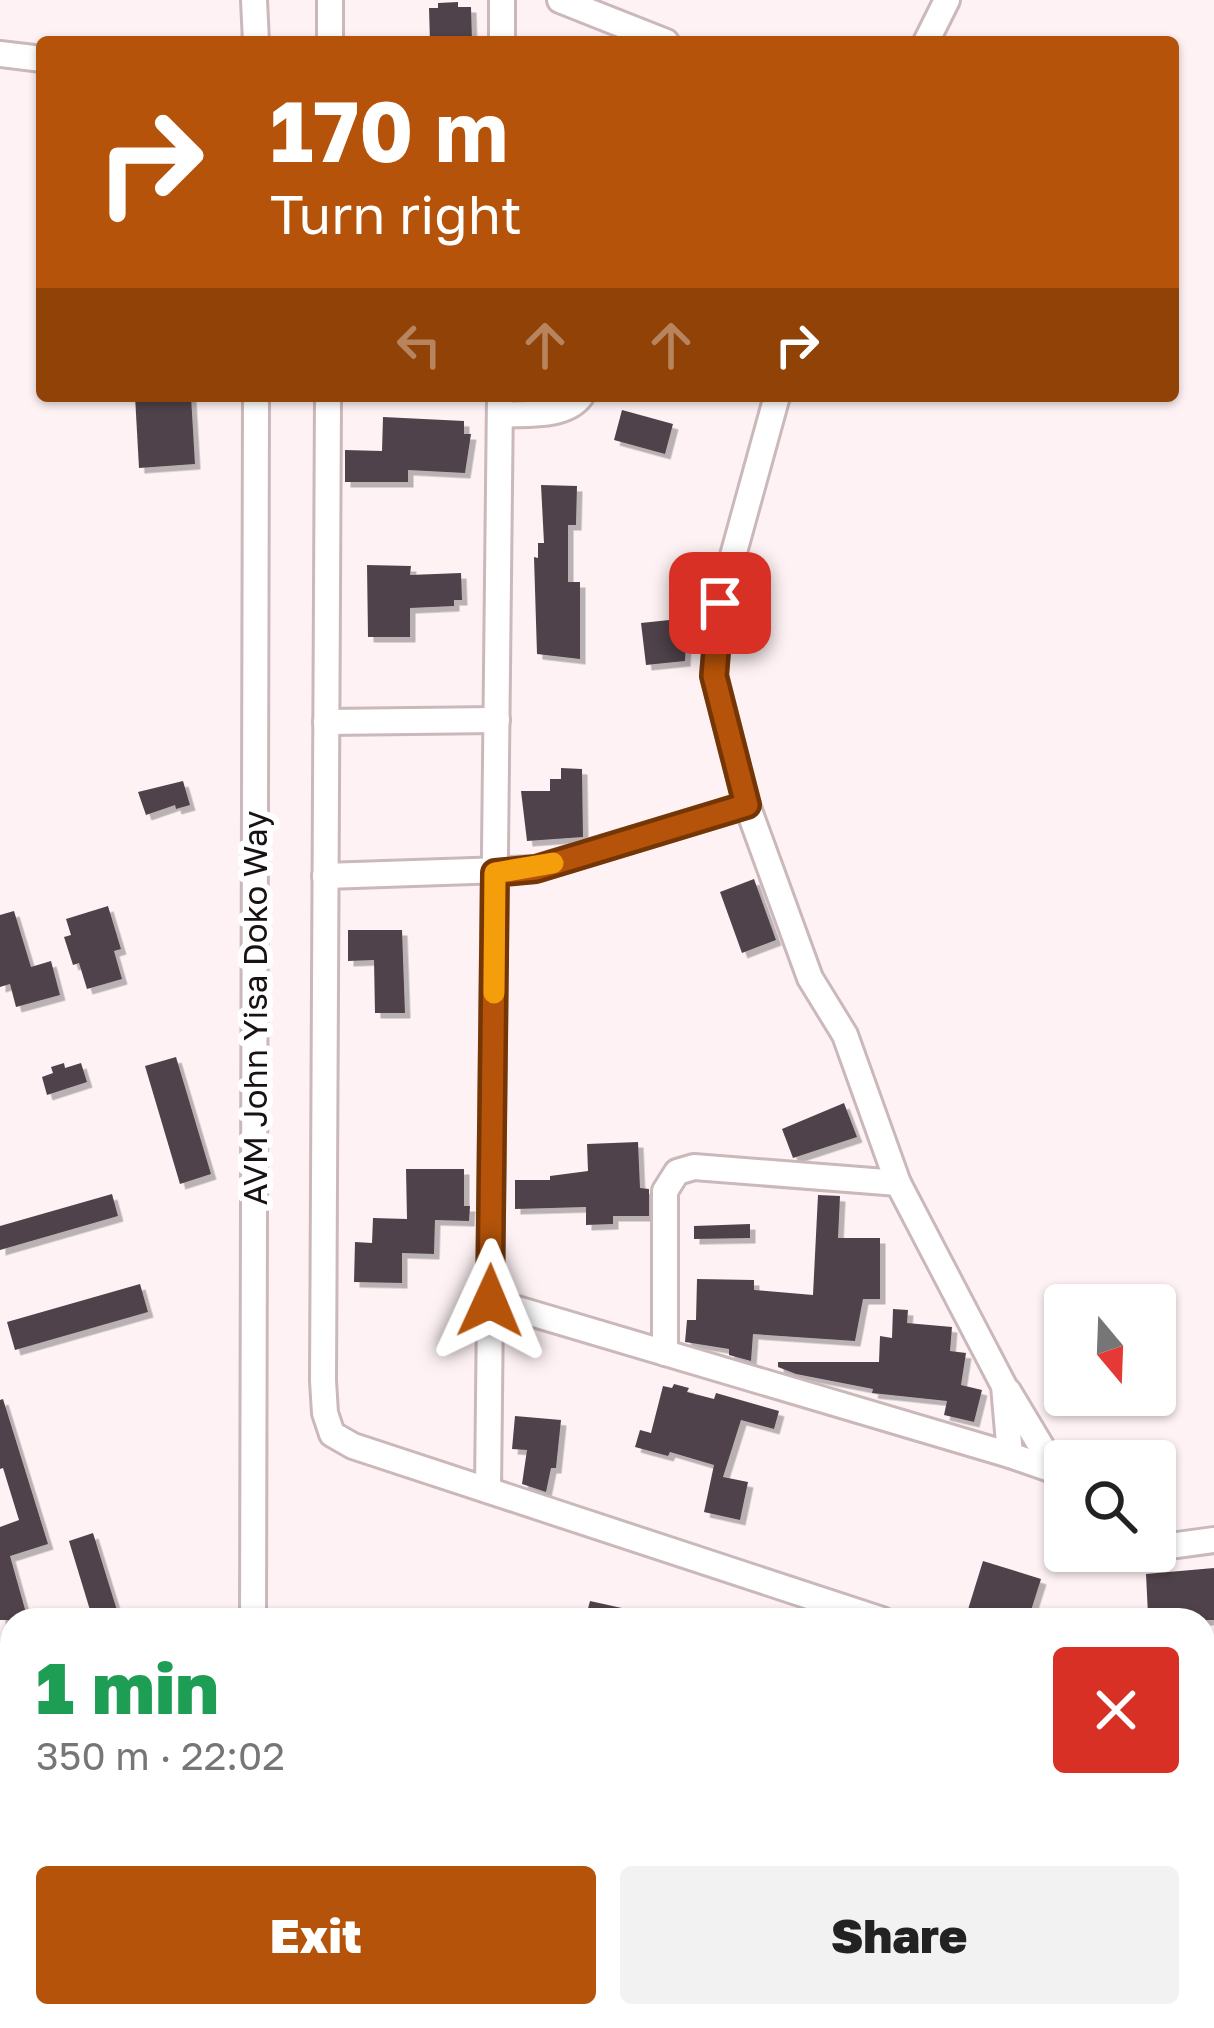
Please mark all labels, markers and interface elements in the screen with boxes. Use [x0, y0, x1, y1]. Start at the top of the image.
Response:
text: 170 m [270, 80, 508, 180]
icon: right [72, 84, 228, 240]
text: Turn right [270, 181, 522, 246]
icon: left [386, 312, 452, 378]
icon: ahead [512, 312, 578, 378]
icon: ahead [638, 312, 704, 378]
icon: right [764, 312, 830, 378]
pin [669, 552, 771, 654]
icon: arrive [687, 570, 753, 636]
street label: AVM John Yisa Doko Way [235, 811, 274, 1205]
position arrow [427, 1238, 553, 1364]
north arrow [1044, 1284, 1176, 1416]
map controls [1044, 1284, 1176, 1572]
button: search [1044, 1440, 1176, 1572]
text: 1 min [36, 1643, 219, 1730]
button: close [1053, 1647, 1179, 1773]
text: 350 m · 22:02 [36, 1732, 285, 1779]
button: Exit [36, 1866, 596, 2004]
button: Share [620, 1866, 1179, 2004]

